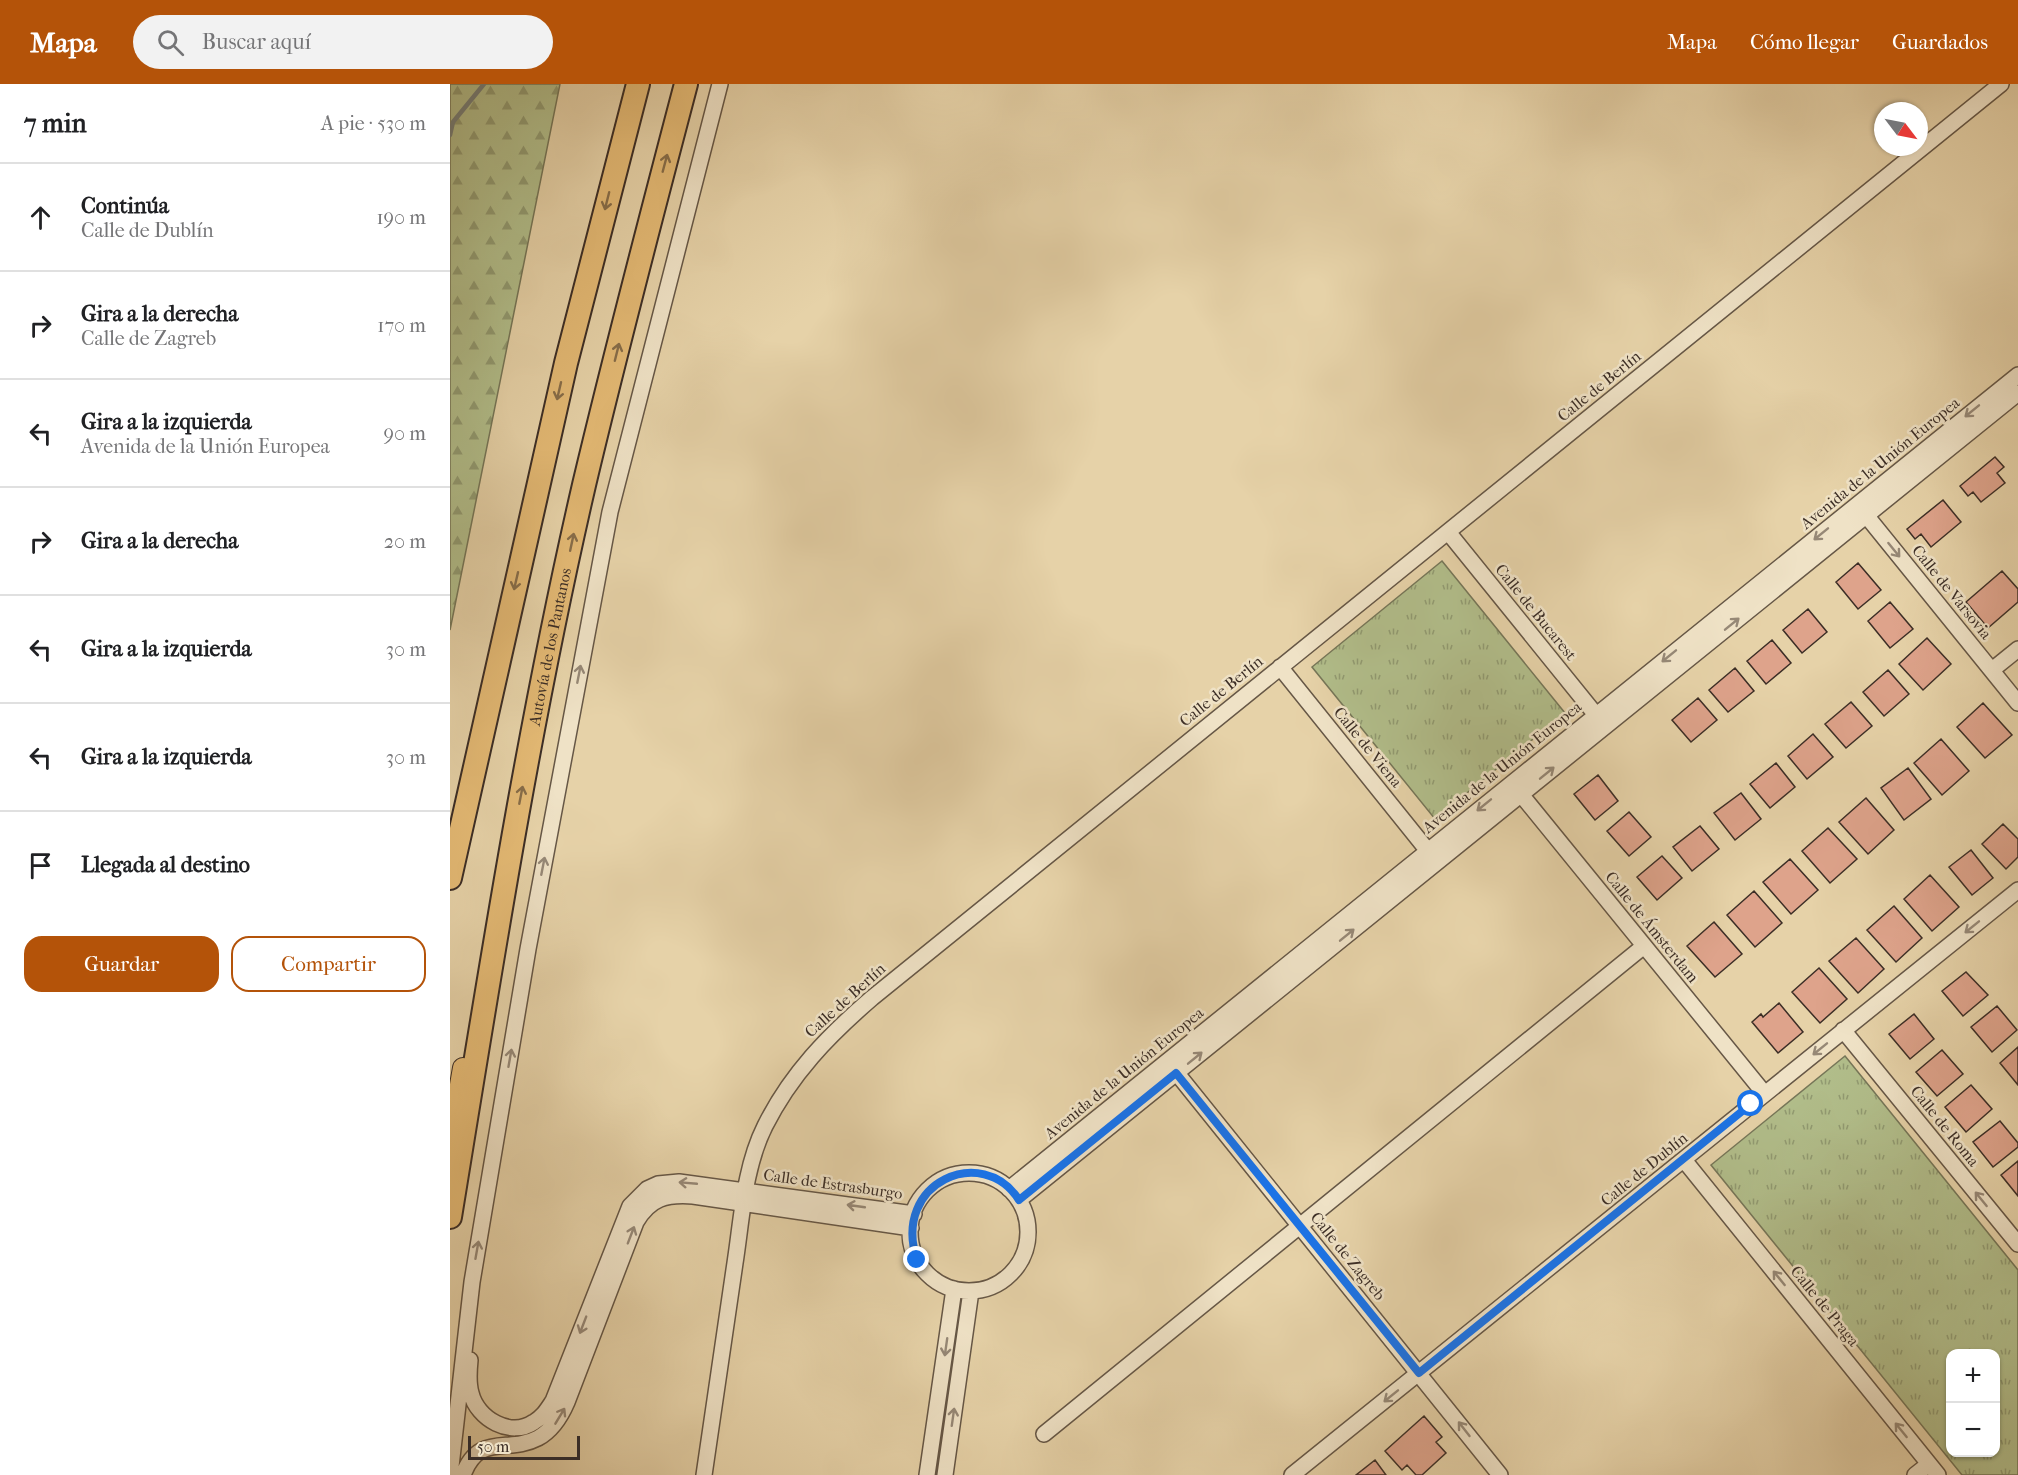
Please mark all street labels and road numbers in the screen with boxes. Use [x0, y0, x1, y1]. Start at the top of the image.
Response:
street label: Calle de Berlín [1553, 346, 1645, 425]
street label: Avenida de la Unión Europea [1796, 393, 1964, 534]
street label: Calle de Varsovia [1908, 541, 1996, 643]
street label: Calle de Bucarest [1491, 560, 1581, 664]
street label: Autovía de los Pantanos [524, 566, 575, 728]
street label: Calle de Berlín [1175, 651, 1267, 730]
street label: Avenida de la Unión Europea [1418, 697, 1586, 838]
street label: Calle de Viena [1330, 703, 1407, 791]
street label: Calle de Ámsterdam [1601, 867, 1704, 987]
street label: Calle de Berlín [801, 958, 890, 1041]
street label: Avenida de la Unión Europea [1040, 1003, 1208, 1144]
street label: Calle de Roma [1907, 1082, 1984, 1171]
street label: Calle de Dublín [1597, 1128, 1692, 1210]
street label: Calle de Estrasburgo [762, 1165, 904, 1203]
street label: Calle de Zagreb [1307, 1208, 1389, 1304]
street label: Calle de Praga [1787, 1262, 1864, 1351]

